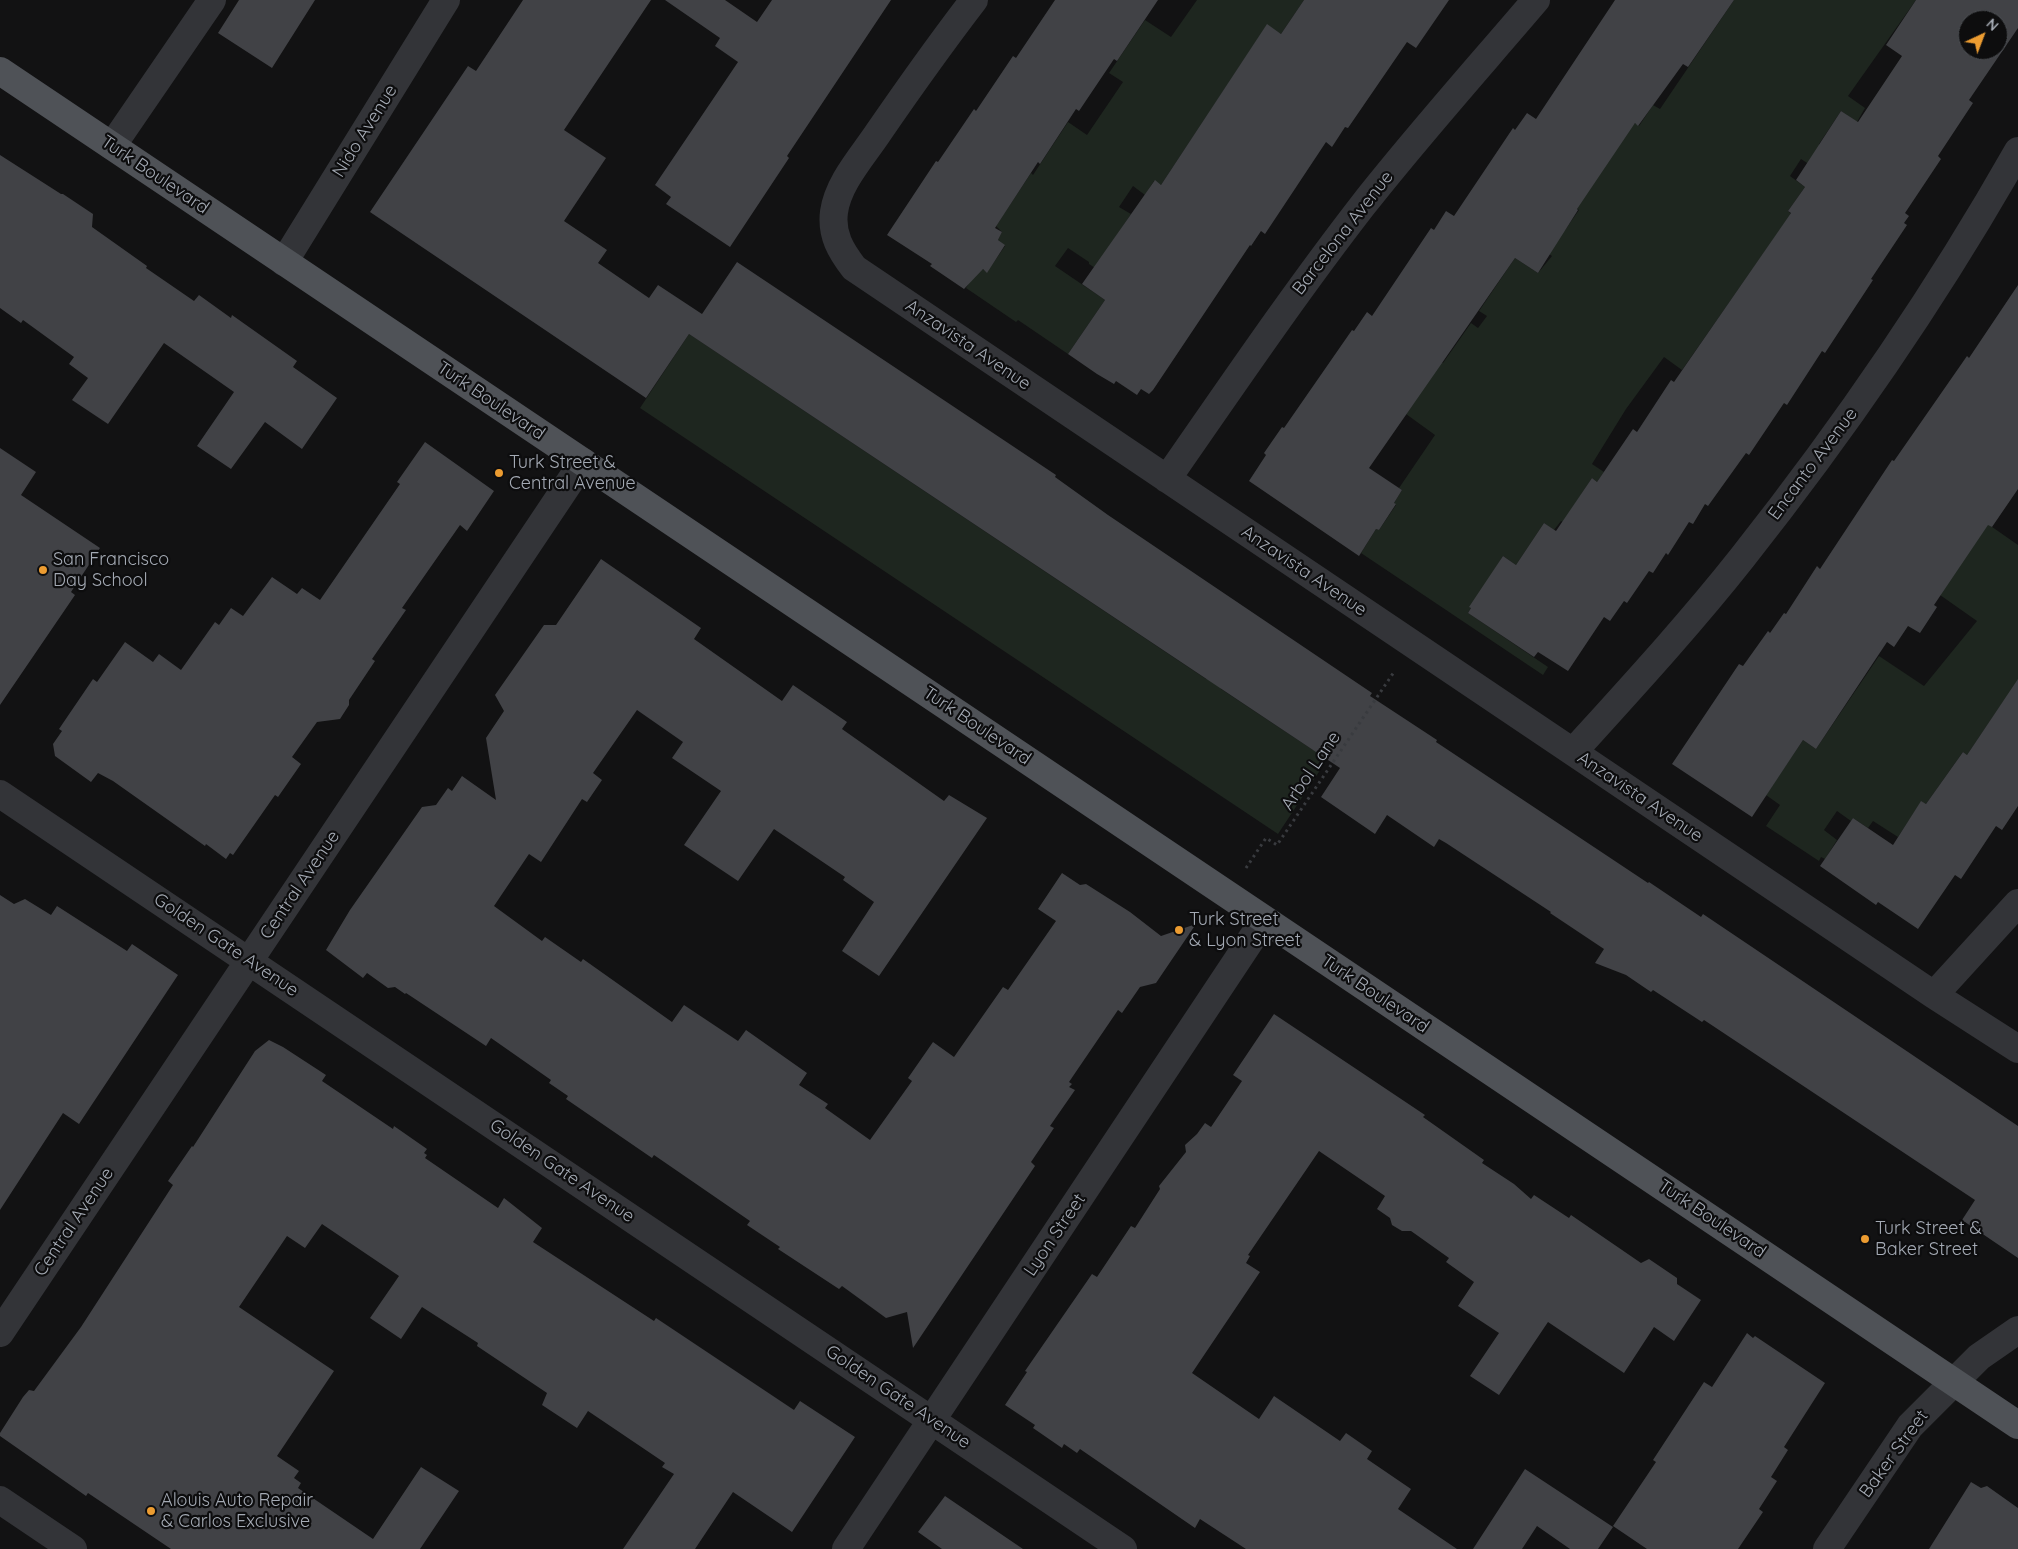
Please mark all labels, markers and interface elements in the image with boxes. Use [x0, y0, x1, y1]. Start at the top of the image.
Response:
north arrow [1958, 10, 2008, 60]
text: N [1983, 15, 2002, 35]
street label: Nido Avenue [328, 81, 402, 181]
street label: Turk Boulevard [97, 131, 213, 219]
street label: Barcelona Avenue [1288, 167, 1398, 299]
street label: Anzavista Avenue [901, 295, 1035, 395]
street label: Turk Boulevard [433, 357, 549, 445]
street label: Encanto Avenue [1764, 404, 1862, 524]
place label: Turk Street & Central Avenue [509, 452, 636, 494]
marker: Turk Street & Central Avenue [493, 467, 505, 479]
street label: Anzavista Avenue [1237, 521, 1371, 621]
place label: San Francisco Day School [53, 549, 169, 592]
marker: San Francisco Day School [37, 564, 49, 576]
street label: Turk Boulevard [919, 682, 1035, 770]
street label: Arbol Lane [1277, 727, 1345, 815]
street label: Anzavista Avenue [1573, 747, 1707, 847]
street label: Central Avenue [256, 826, 344, 944]
street label: Golden Gate Avenue [149, 888, 303, 1002]
place label: Turk Street & Lyon Street [1189, 909, 1301, 952]
marker: Turk Street & Lyon Street [1173, 924, 1185, 936]
street label: Turk Boulevard [1317, 950, 1433, 1038]
street label: Golden Gate Avenue [485, 1114, 639, 1228]
street label: Central Avenue [30, 1163, 118, 1281]
street label: Turk Boulevard [1654, 1175, 1770, 1263]
street label: Lyon Street [1020, 1190, 1090, 1280]
place label: Turk Street & Baker Street [1875, 1218, 1982, 1260]
marker: Turk Street & Baker Street [1859, 1233, 1871, 1245]
street label: Golden Gate Avenue [821, 1340, 975, 1454]
street label: Baker Street [1855, 1406, 1933, 1502]
place label: Alouis Auto Repair & Carlos Exclusive [161, 1490, 313, 1532]
marker: Alouis Auto Repair & Carlos Exclusive [145, 1505, 157, 1517]

